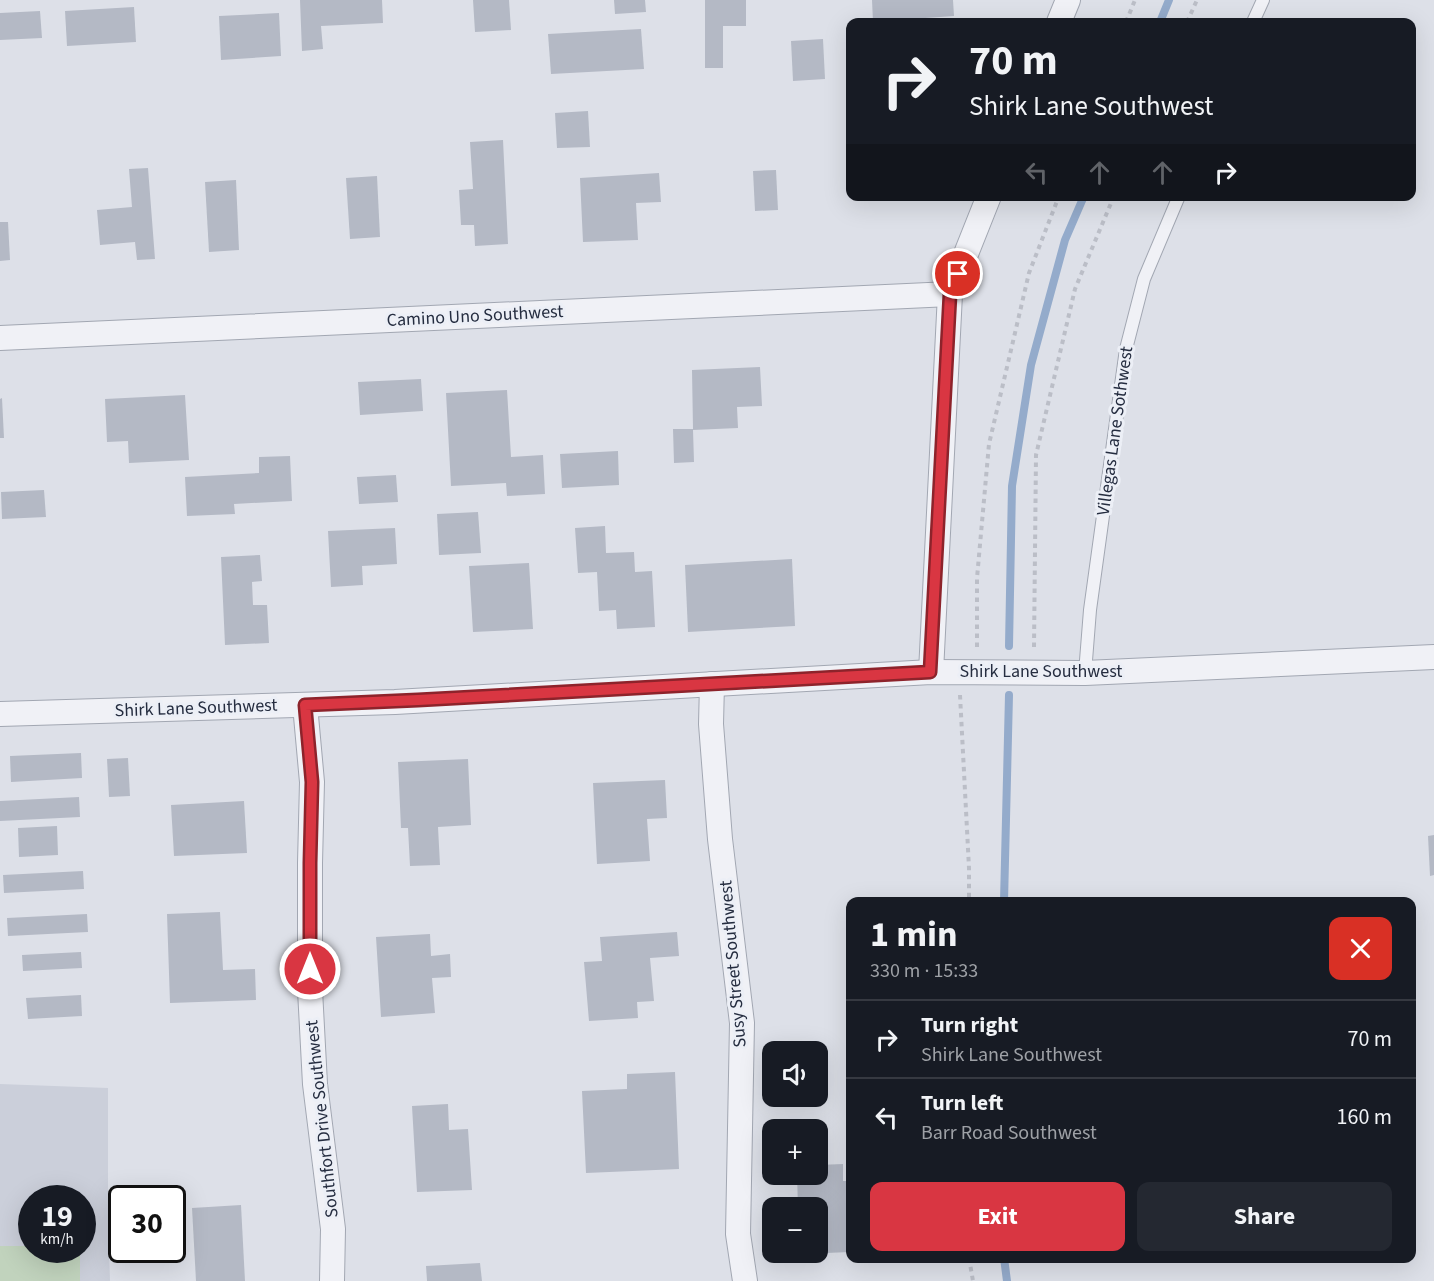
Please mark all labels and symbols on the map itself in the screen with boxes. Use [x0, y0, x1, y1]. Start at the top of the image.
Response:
pin [932, 248, 983, 299]
street label: Camino Uno Southwest [386, 299, 564, 333]
street label: Villegas Lane Sothwest [1091, 345, 1139, 517]
street label: Shirk Lane Southwest [960, 659, 1122, 684]
street label: Shirk Lane Southwest [114, 693, 278, 723]
street label: Susy Street Southwest [713, 879, 753, 1049]
position arrow [278, 937, 342, 1001]
street label: Southfort Drive Southwest [299, 1019, 345, 1219]
speed limit sign: 30 [108, 1185, 186, 1263]

